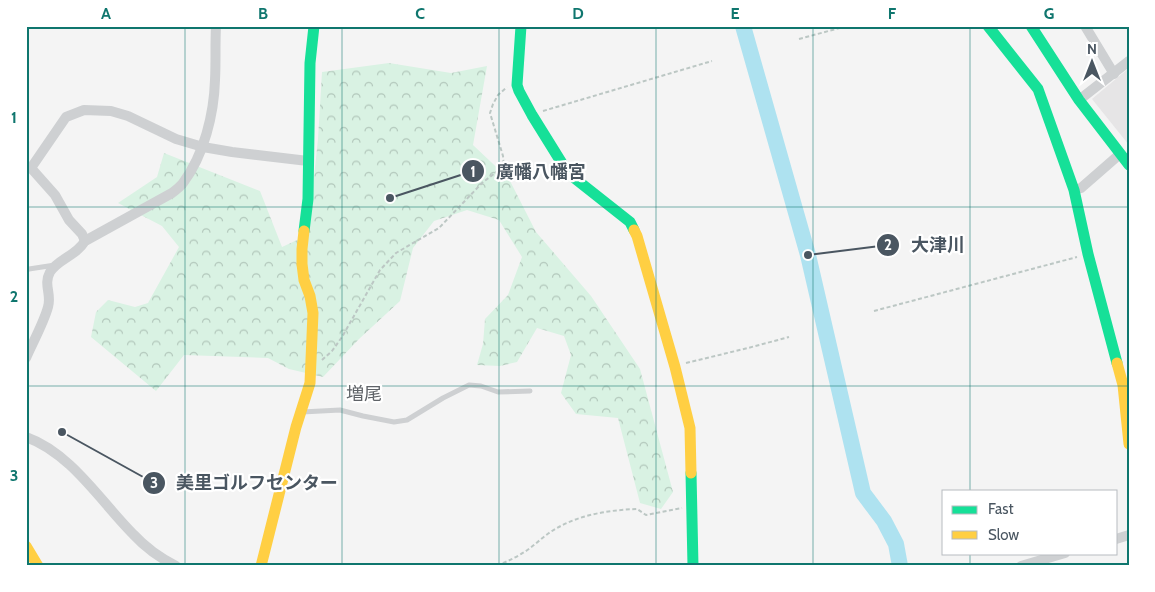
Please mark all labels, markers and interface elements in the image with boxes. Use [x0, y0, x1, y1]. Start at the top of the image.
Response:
text: A [101, 4, 111, 23]
text: B [258, 4, 268, 23]
text: C [415, 4, 425, 23]
text: D [572, 4, 584, 23]
text: E [730, 4, 740, 23]
text: F [888, 4, 897, 23]
text: G [1044, 4, 1054, 23]
north arrow [1068, 38, 1118, 88]
text: N [1087, 40, 1097, 58]
text: 1 [11, 108, 17, 127]
callout: 廣幡八幡宮 [461, 155, 596, 188]
text: 廣幡八幡宮 [496, 161, 586, 183]
text: 1 [470, 163, 476, 181]
callout: 大津川 [876, 228, 975, 261]
text: 大津川 [911, 234, 965, 256]
text: 2 [884, 236, 892, 254]
text: 2 [10, 287, 18, 306]
district label: 増尾 [346, 383, 382, 405]
text: 3 [10, 466, 18, 485]
callout: 美里ゴルフセンター [141, 467, 348, 500]
text: 美里ゴルフセンター [176, 472, 338, 494]
text: 3 [150, 474, 158, 492]
legend [942, 490, 1118, 554]
text: Fast [988, 500, 1013, 518]
text: Slow [988, 526, 1019, 544]

